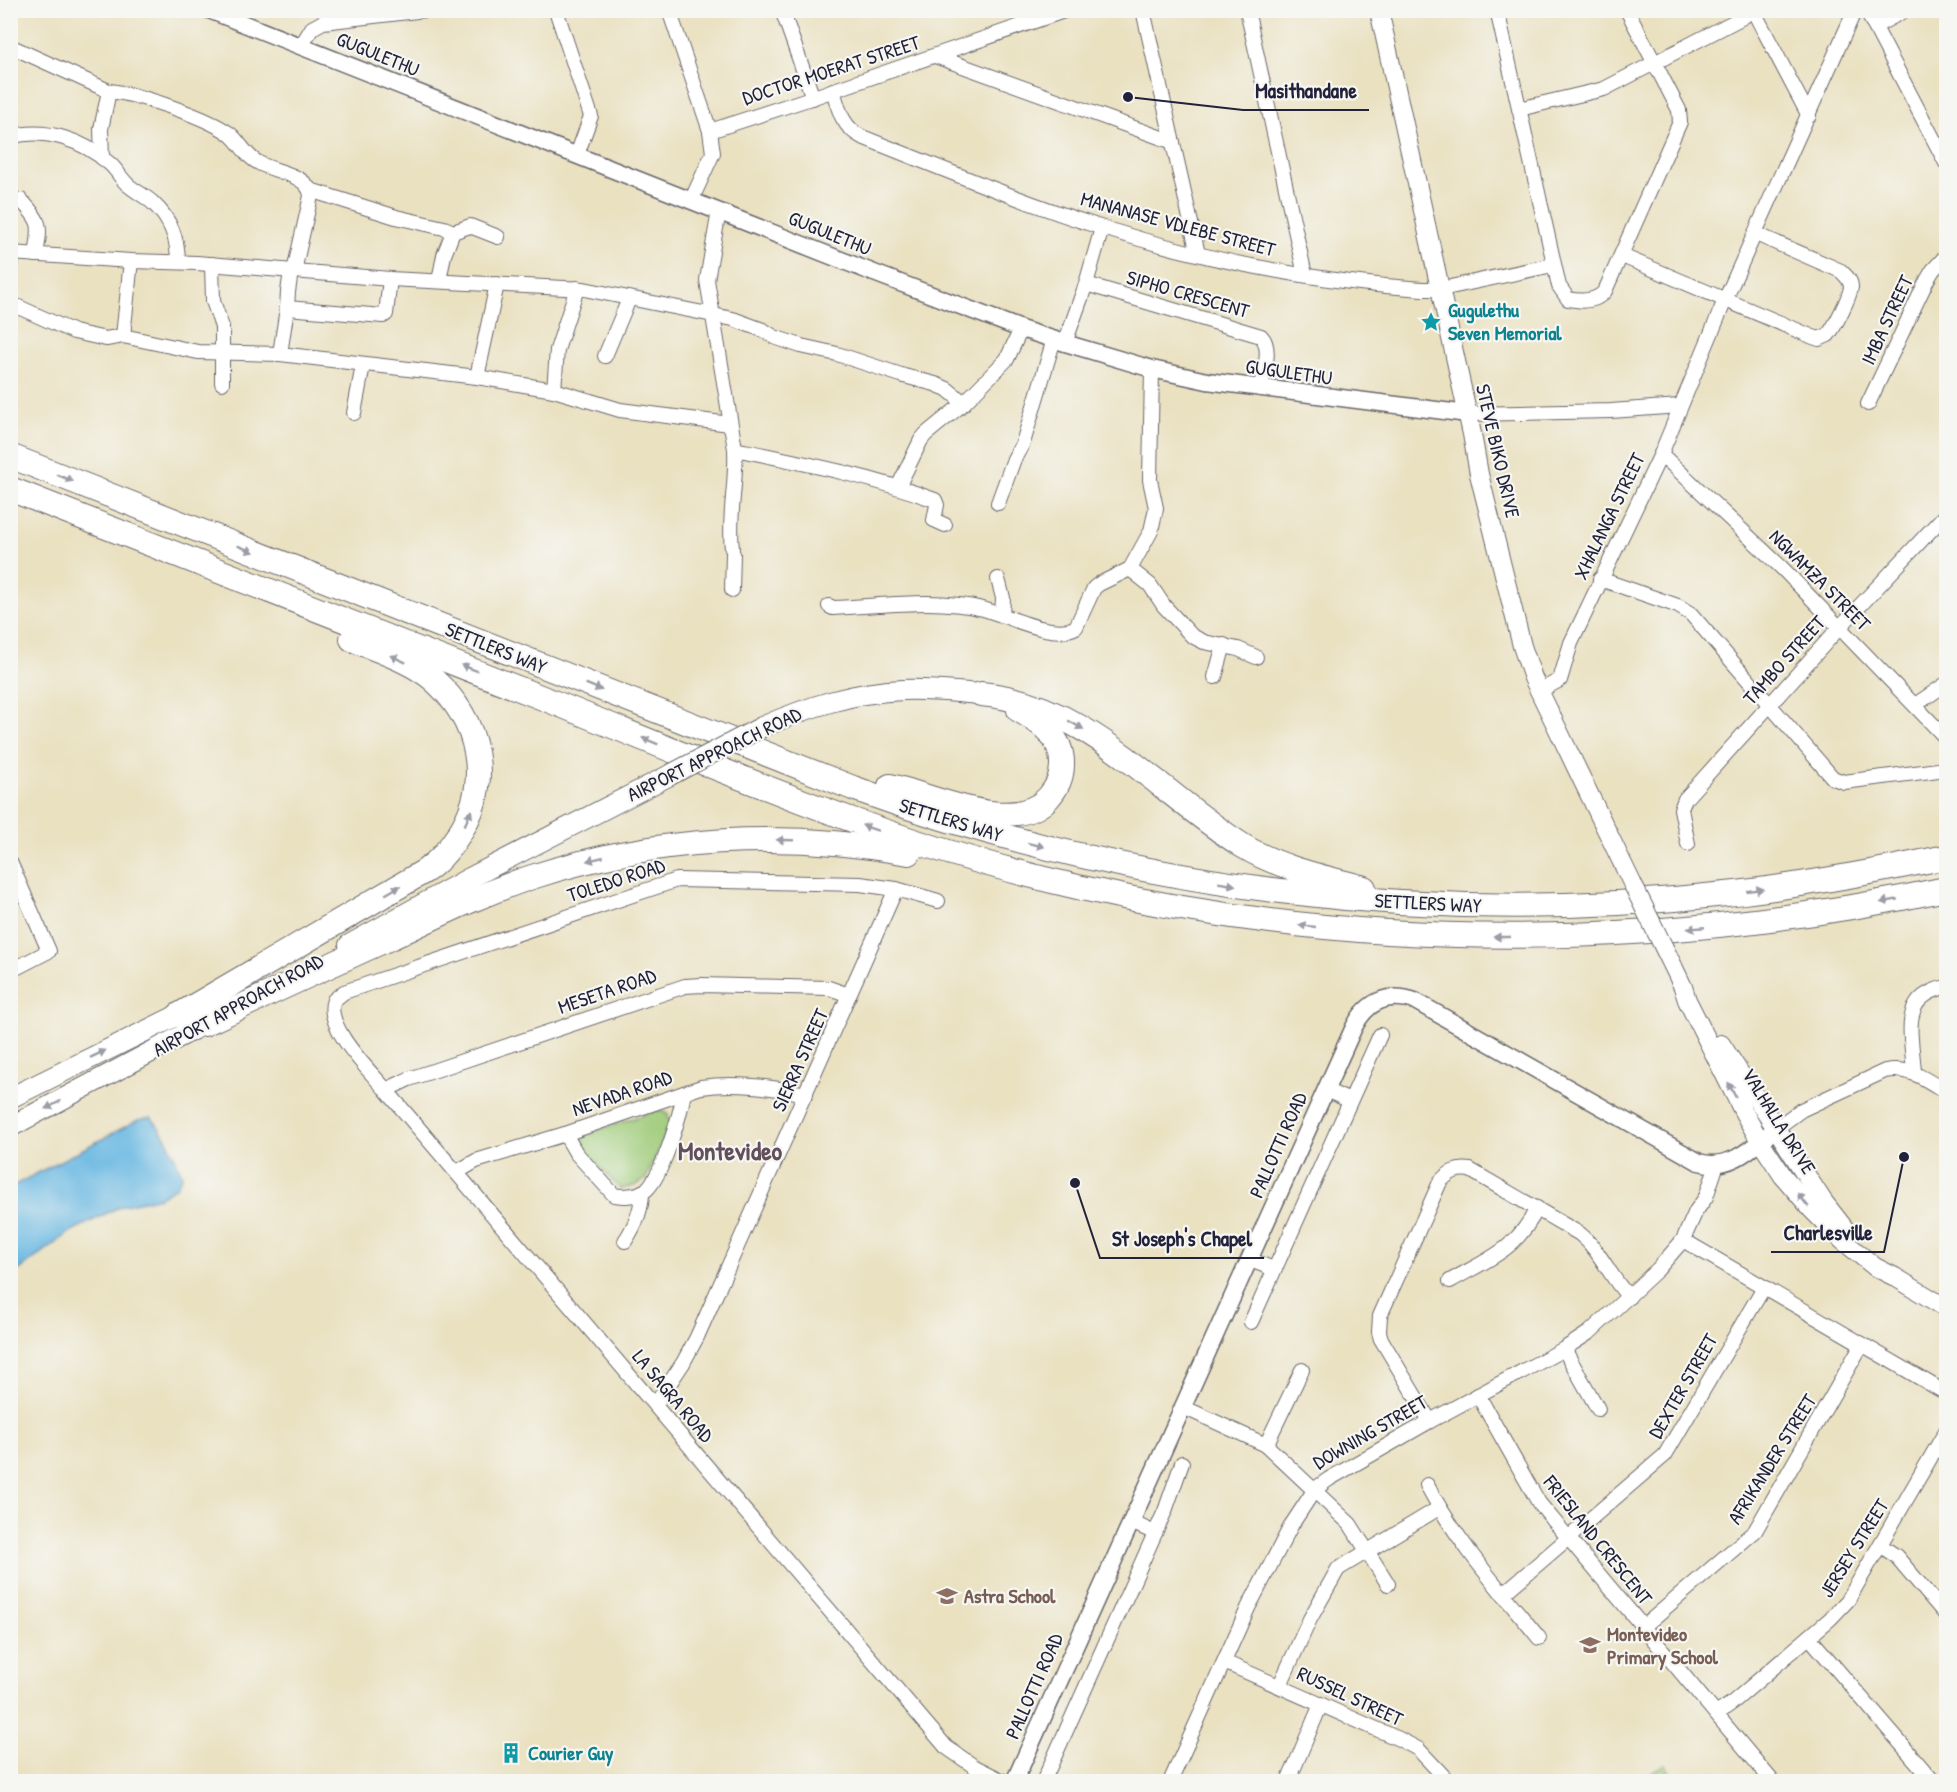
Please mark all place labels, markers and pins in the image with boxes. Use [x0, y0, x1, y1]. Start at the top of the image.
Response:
callout: Masithandane [1243, 71, 1369, 110]
place label: Gugulethu Seven Memorial [1448, 296, 1562, 346]
place icon: Gugulethu Seven Memorial [1419, 310, 1443, 334]
callout: Charlesville [1771, 1213, 1884, 1252]
callout: St Joseph's Chapel [1100, 1219, 1264, 1258]
place label: Astra School [964, 1582, 1056, 1609]
school or university icon: Astra School [935, 1584, 959, 1608]
place label: Montevideo Primary School [1607, 1620, 1718, 1671]
school or university icon: Montevideo Primary School [1578, 1633, 1602, 1657]
place label: Courier Guy [528, 1739, 614, 1767]
building icon: Courier Guy [499, 1741, 523, 1765]

